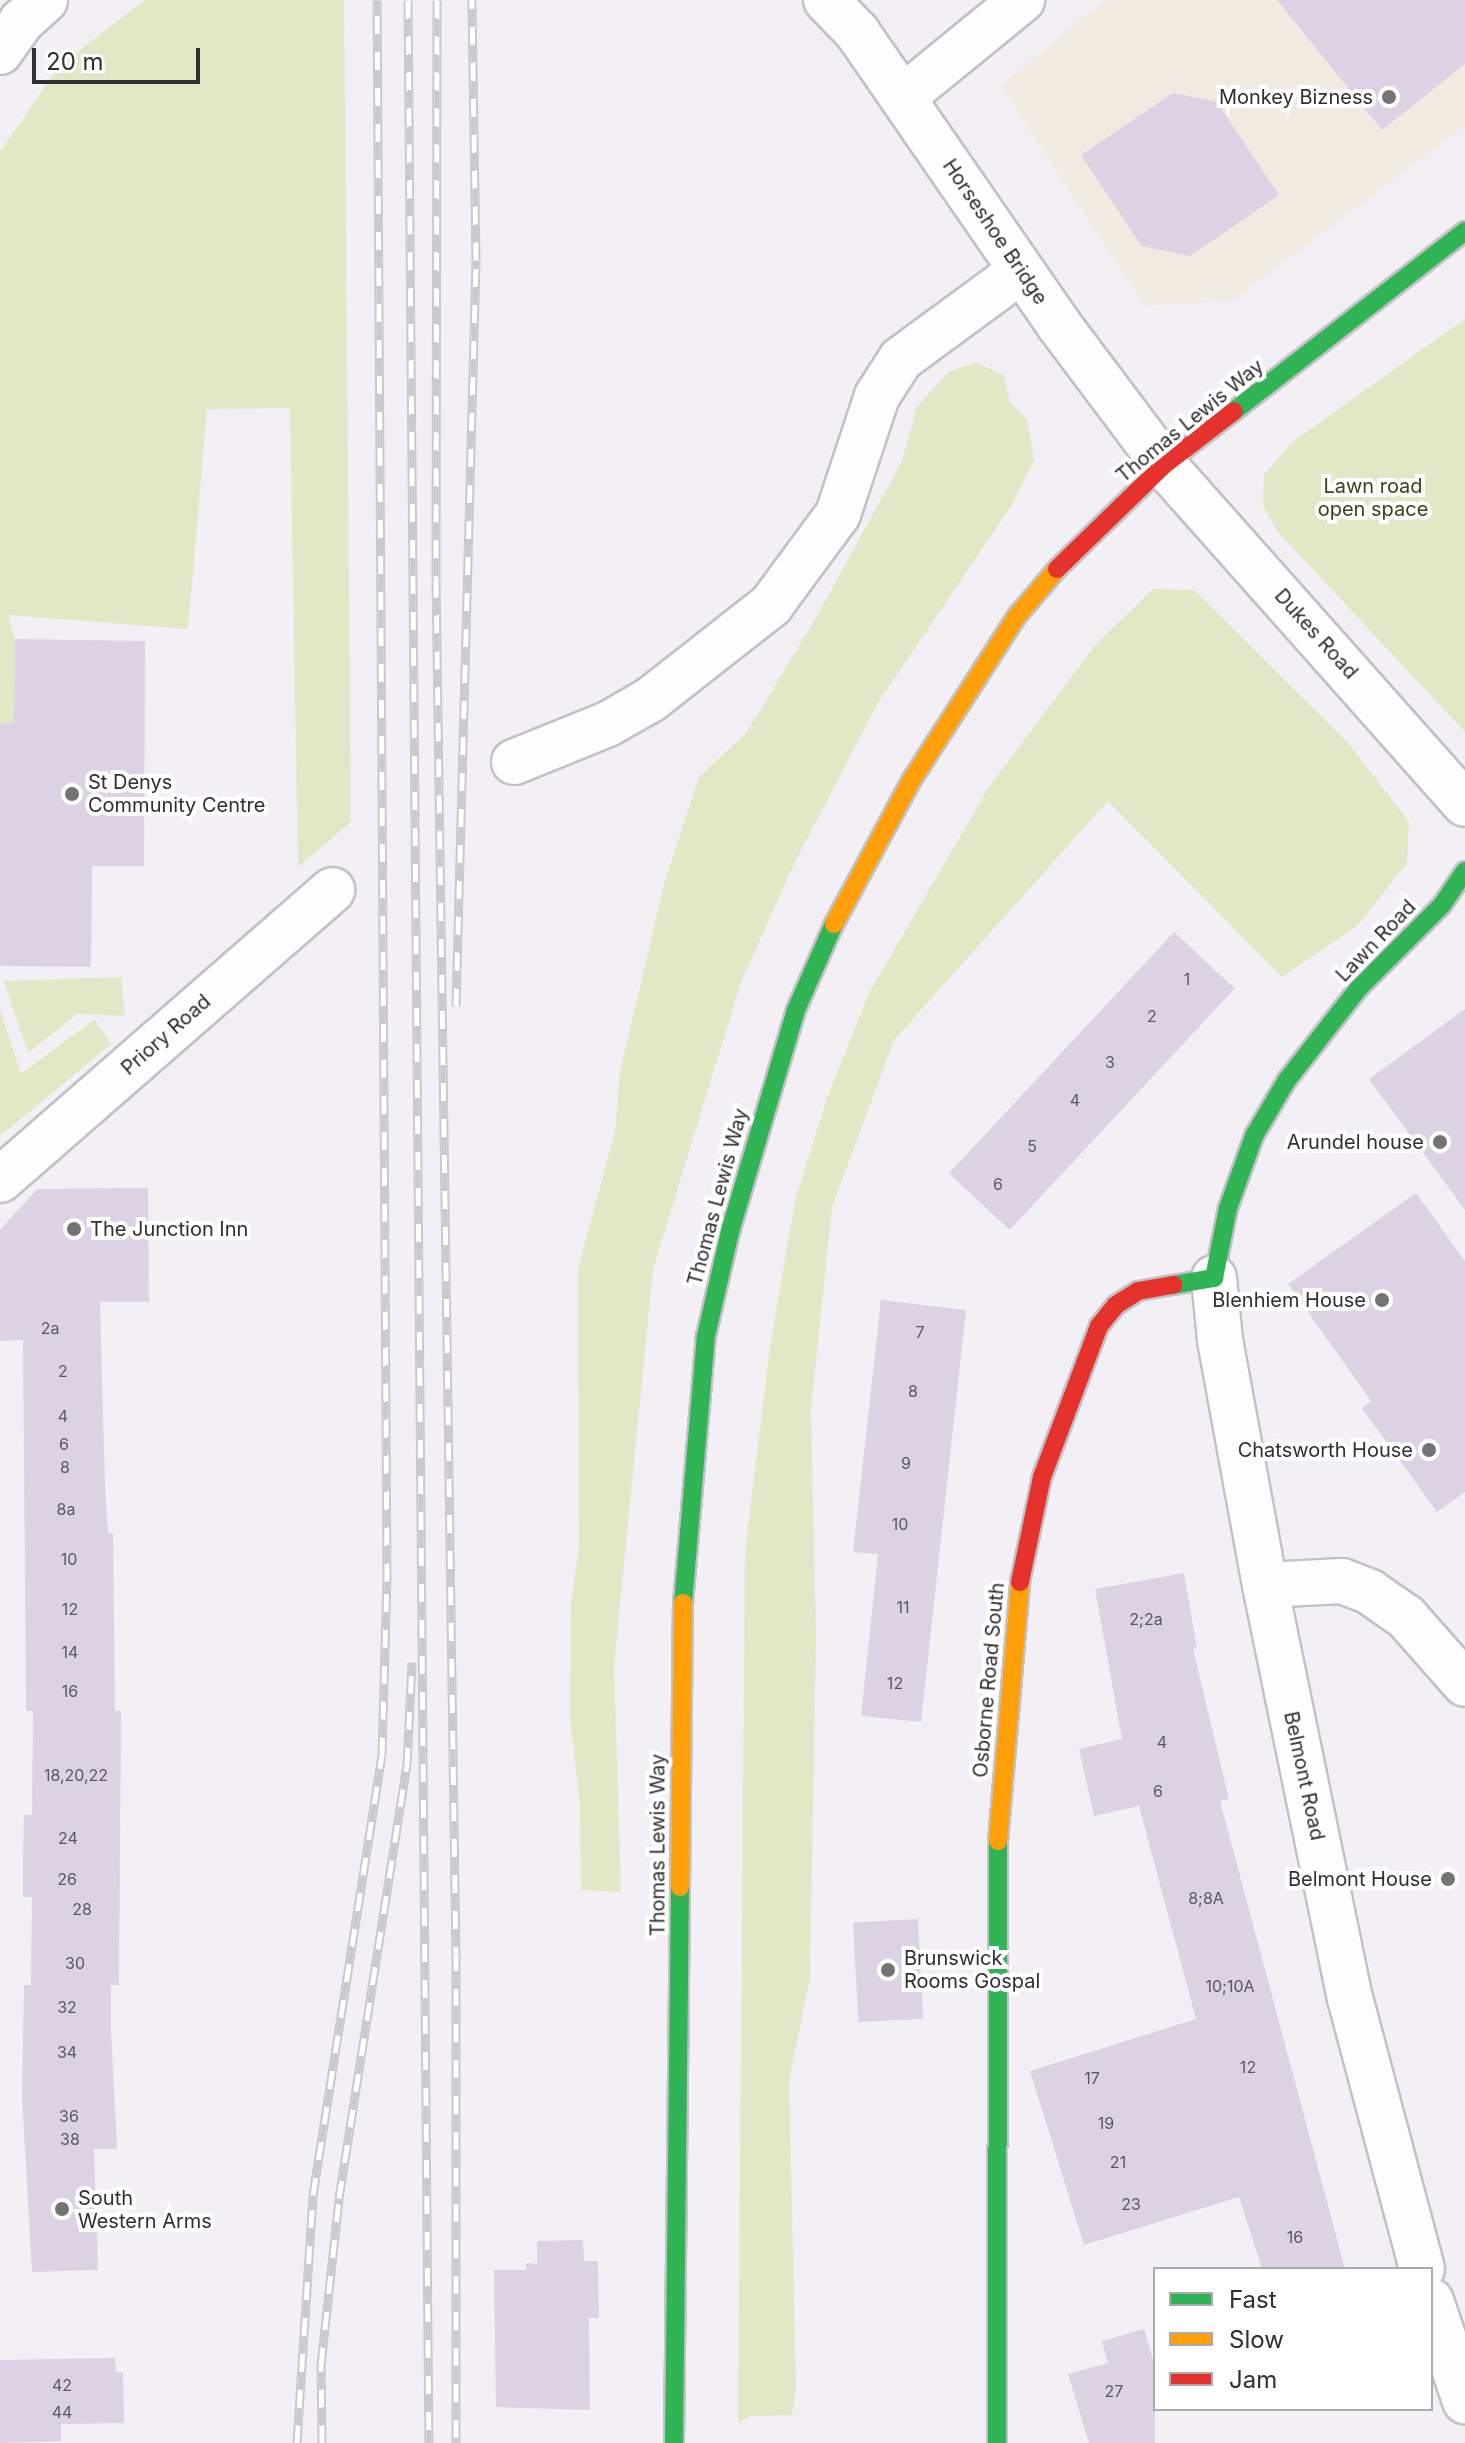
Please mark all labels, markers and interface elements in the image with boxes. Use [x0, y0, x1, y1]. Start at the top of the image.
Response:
scale bar [36, 32, 204, 82]
text: 20 m [46, 47, 104, 76]
place label: Monkey Bizness [1219, 85, 1373, 109]
marker: Monkey Bizness [1380, 88, 1398, 106]
street label: Horseshoe Bridge [937, 155, 1053, 309]
street label: Thomas Lewis Way [1112, 354, 1268, 488]
park label: Lawn road open space [1318, 475, 1428, 522]
street label: Dukes Road [1269, 584, 1363, 684]
place label: St Denys Community Centre [88, 770, 265, 817]
marker: St Denys Community Centre [63, 785, 81, 803]
street label: Lawn Road [1331, 895, 1421, 987]
house number: 1 [1184, 969, 1190, 989]
street label: Priory Road [116, 990, 216, 1080]
house number: 2 [1147, 1006, 1157, 1026]
house number: 3 [1105, 1052, 1115, 1072]
house number: 4 [1070, 1090, 1080, 1110]
street label: Thomas Lewis Way [683, 1106, 753, 1288]
place label: Arundel house [1287, 1130, 1424, 1154]
marker: Arundel house [1431, 1133, 1449, 1151]
house number: 5 [1027, 1136, 1037, 1156]
house number: 6 [993, 1174, 1003, 1194]
place label: The Junction Inn [90, 1217, 248, 1241]
marker: The Junction Inn [65, 1220, 83, 1238]
place label: Blenhiem House [1212, 1288, 1366, 1312]
marker: Blenhiem House [1373, 1291, 1391, 1309]
house number: 2a [41, 1318, 59, 1338]
house number: 7 [915, 1322, 925, 1342]
house number: 2 [58, 1361, 68, 1381]
house number: 8 [908, 1381, 918, 1401]
house number: 4 [58, 1406, 68, 1426]
house number: 6 [59, 1434, 69, 1454]
place label: Chatsworth House [1238, 1438, 1413, 1462]
marker: Chatsworth House [1420, 1441, 1438, 1459]
house number: 9 [901, 1453, 911, 1473]
house number: 8 [60, 1457, 70, 1477]
house number: 8a [57, 1499, 75, 1519]
house number: 10 [892, 1514, 908, 1534]
house number: 10 [61, 1549, 77, 1569]
street label: Osborne Road South [969, 1581, 1009, 1779]
house number: 11 [896, 1597, 910, 1617]
house number: 12 [62, 1599, 78, 1619]
house number: 2;2a [1129, 1609, 1163, 1629]
house number: 14 [62, 1642, 78, 1662]
house number: 12 [887, 1673, 903, 1693]
house number: 16 [62, 1681, 78, 1701]
street label: Belmont Road [1279, 1709, 1329, 1843]
house number: 4 [1157, 1732, 1167, 1752]
street label: Thomas Lewis Way [646, 1754, 670, 1936]
house number: 18,20,22 [44, 1765, 108, 1785]
house number: 6 [1153, 1781, 1163, 1801]
house number: 24 [58, 1828, 78, 1848]
place label: Belmont House [1288, 1867, 1432, 1891]
house number: 26 [57, 1869, 77, 1889]
marker: Belmont House [1439, 1870, 1457, 1888]
house number: 8;8A [1188, 1888, 1224, 1908]
house number: 28 [72, 1899, 92, 1919]
place label: Brunswick Rooms Gospal [904, 1946, 1040, 1993]
house number: 30 [65, 1953, 85, 1973]
marker: Brunswick Rooms Gospal [879, 1961, 897, 1979]
house number: 10;10A [1205, 1976, 1255, 1996]
house number: 32 [57, 1997, 77, 2017]
house number: 34 [57, 2042, 77, 2062]
house number: 12 [1240, 2057, 1256, 2077]
house number: 17 [1084, 2068, 1100, 2088]
house number: 36 [59, 2106, 79, 2126]
house number: 19 [1098, 2113, 1114, 2133]
house number: 38 [60, 2129, 80, 2149]
house number: 21 [1110, 2152, 1126, 2172]
place label: South Western Arms [78, 2186, 212, 2233]
house number: 23 [1121, 2194, 1141, 2214]
marker: South Western Arms [53, 2200, 71, 2218]
house number: 16 [1287, 2227, 1303, 2247]
legend [1153, 2267, 1433, 2411]
text: Fast [1229, 2285, 1277, 2314]
text: Slow [1229, 2325, 1284, 2354]
text: Jam [1229, 2365, 1277, 2394]
house number: 42 [52, 2375, 72, 2395]
house number: 27 [1105, 2381, 1123, 2401]
house number: 44 [52, 2402, 72, 2422]

